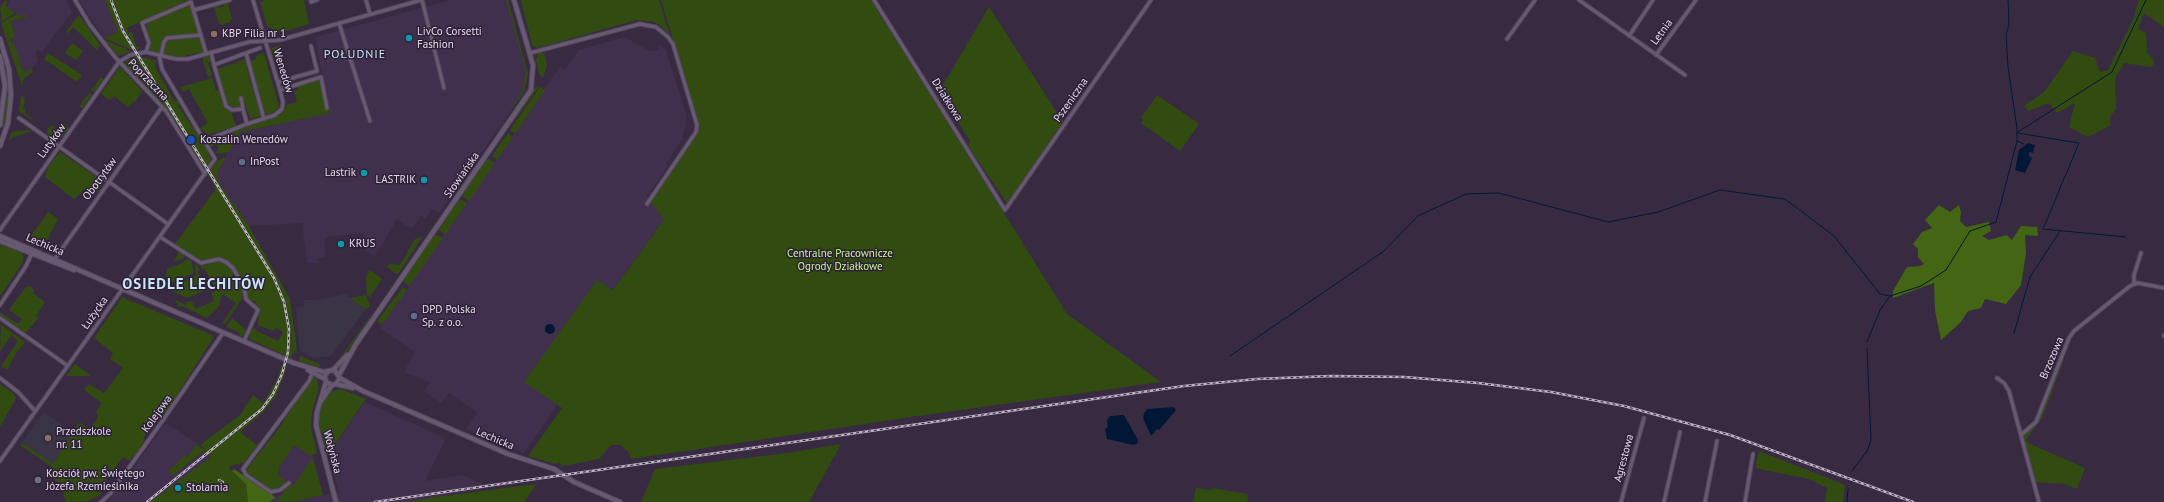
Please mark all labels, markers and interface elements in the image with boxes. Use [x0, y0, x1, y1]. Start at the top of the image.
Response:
street label: Letnia [1648, 16, 1676, 48]
place label: LivCo Corsetti Fashion [417, 25, 482, 51]
place label: KBP Filia nr 1 [222, 27, 286, 41]
marker: KBP Filia nr 1 [209, 29, 219, 39]
marker: LivCo Corsetti Fashion [404, 33, 414, 43]
street label: Wenedów [270, 47, 296, 95]
district label: POŁUDNIE [324, 48, 386, 62]
street label: Poprzeczna [125, 56, 171, 104]
street label: Pszeniczna [1051, 75, 1091, 125]
street label: Działkowa [929, 76, 965, 124]
street label: Lutyków [35, 121, 69, 161]
place label: Koszalin Wenedów [200, 133, 288, 147]
marker: Koszalin Wenedów [185, 134, 197, 146]
street label: Słowiańska [441, 150, 483, 200]
street label: Obotrytów [80, 155, 120, 203]
place label: InPost [250, 155, 279, 169]
marker: InPost [237, 157, 247, 167]
place label: Lastrik [325, 166, 356, 180]
marker: Lastrik [359, 168, 369, 178]
place label: LASTRIK [375, 173, 416, 187]
marker: LASTRIK [419, 175, 429, 185]
street label: Lechicka [24, 231, 66, 259]
place label: KRUS [349, 237, 375, 251]
marker: KRUS [336, 239, 346, 249]
park label: Centralne Pracownicze Ogrody Działkowe [787, 247, 893, 273]
district label: OSIEDLE LECHITÓW [122, 276, 266, 294]
street label: Łużycka [79, 294, 111, 332]
place label: DPD Polska Sp. z o.o. [422, 303, 476, 329]
marker: DPD Polska Sp. z o.o. [409, 311, 419, 321]
street label: Brzozowa [2037, 335, 2067, 381]
street label: Kolejowa [139, 393, 175, 435]
place label: Przedszkole nr. 11 [56, 425, 111, 451]
street label: Lechicka [474, 425, 516, 453]
street label: Wołyńska [320, 429, 344, 475]
marker: Przedszkole nr. 11 [43, 433, 53, 443]
street label: Agrestowa [1611, 433, 1637, 483]
place label: Kościół pw. Świętego Józefa Rzemieślnika [46, 467, 145, 493]
marker: Kościół pw. Świętego Józefa Rzemieślnika [33, 475, 43, 485]
place label: Stolarnia [186, 481, 228, 495]
marker: Stolarnia [173, 483, 183, 493]

